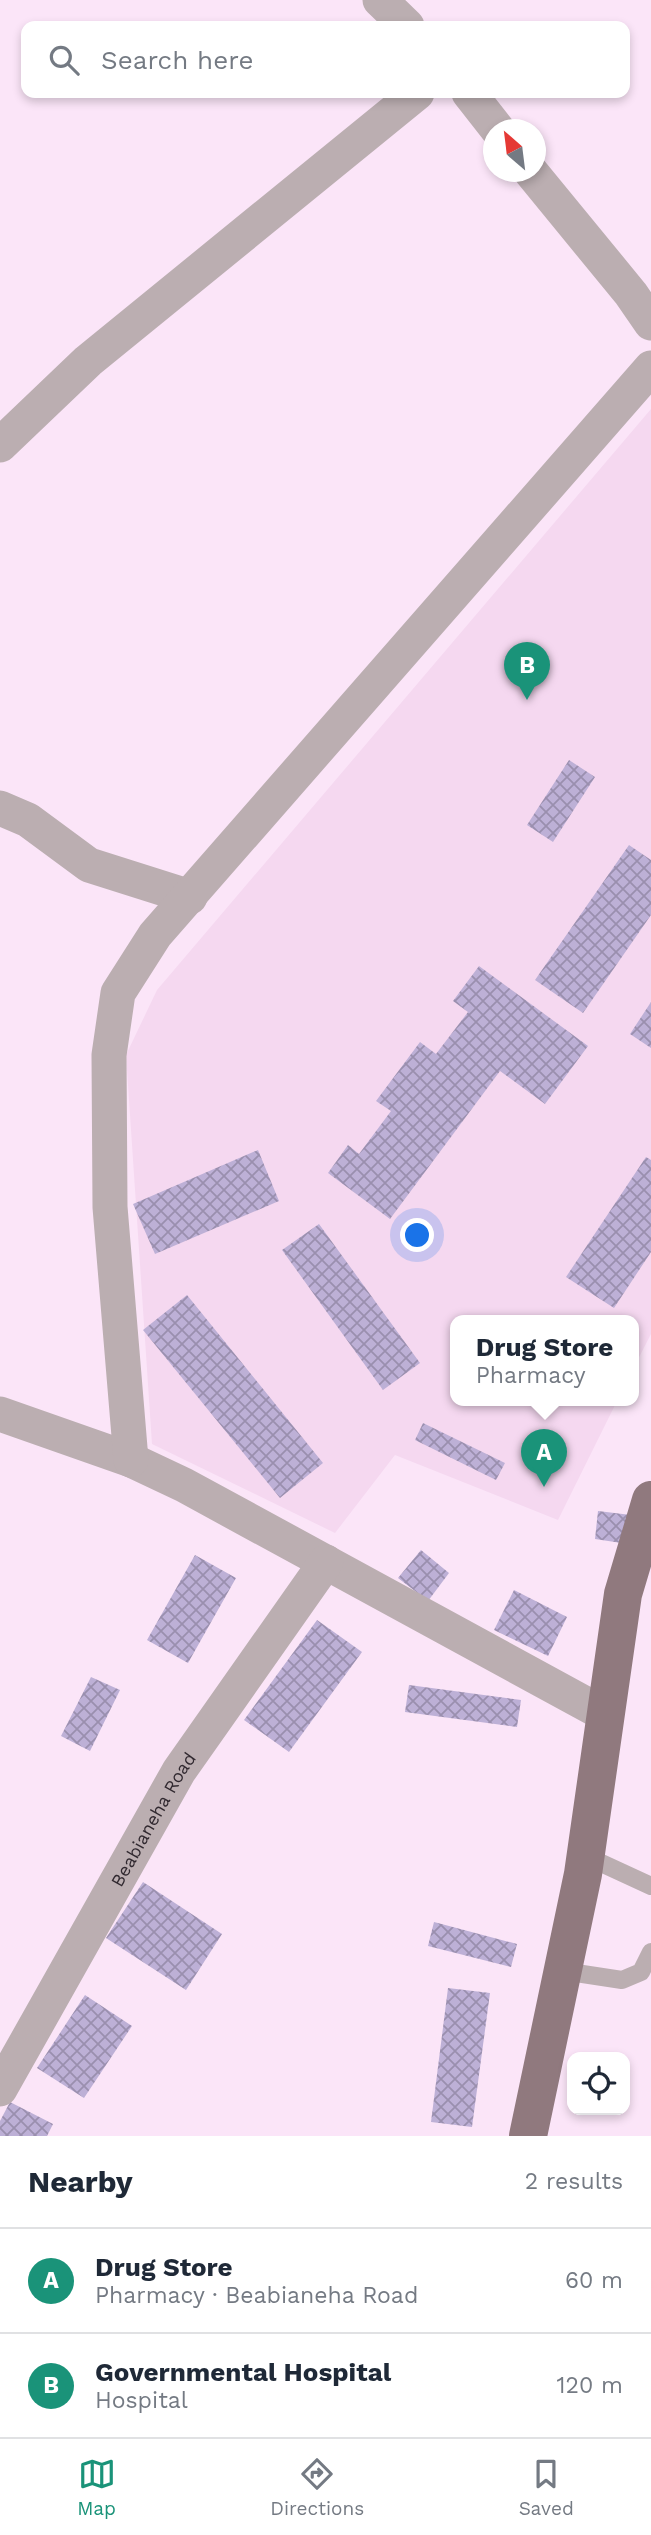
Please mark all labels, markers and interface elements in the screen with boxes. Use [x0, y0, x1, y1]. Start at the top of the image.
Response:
search box [21, 21, 630, 98]
icon: search [45, 41, 83, 79]
text: Search here [101, 45, 253, 75]
north arrow [483, 119, 546, 182]
pin: B [504, 642, 550, 700]
your location [400, 1218, 434, 1252]
popup [450, 1315, 639, 1406]
text: Drug Store [476, 1332, 613, 1362]
text: Pharmacy [476, 1362, 586, 1389]
pin: A [521, 1429, 567, 1487]
street label: Beabianeha Road [106, 1748, 200, 1890]
map controls [567, 2052, 630, 2115]
button: locate [567, 2052, 630, 2115]
text: Nearby [28, 2164, 133, 2199]
text: 2 results [525, 2168, 623, 2195]
text: Drug Store [95, 2252, 233, 2282]
text: A [43, 2267, 59, 2294]
text: 60 m [565, 2267, 623, 2294]
text: Pharmacy · Beabianeha Road [95, 2282, 418, 2309]
text: Governmental Hospital [95, 2357, 391, 2387]
text: B [43, 2372, 59, 2399]
text: 120 m [557, 2372, 623, 2399]
text: Hospital [95, 2387, 188, 2414]
tab: Map [77, 2455, 116, 2520]
tab: Directions [270, 2455, 364, 2520]
tab: Saved [519, 2455, 574, 2520]

